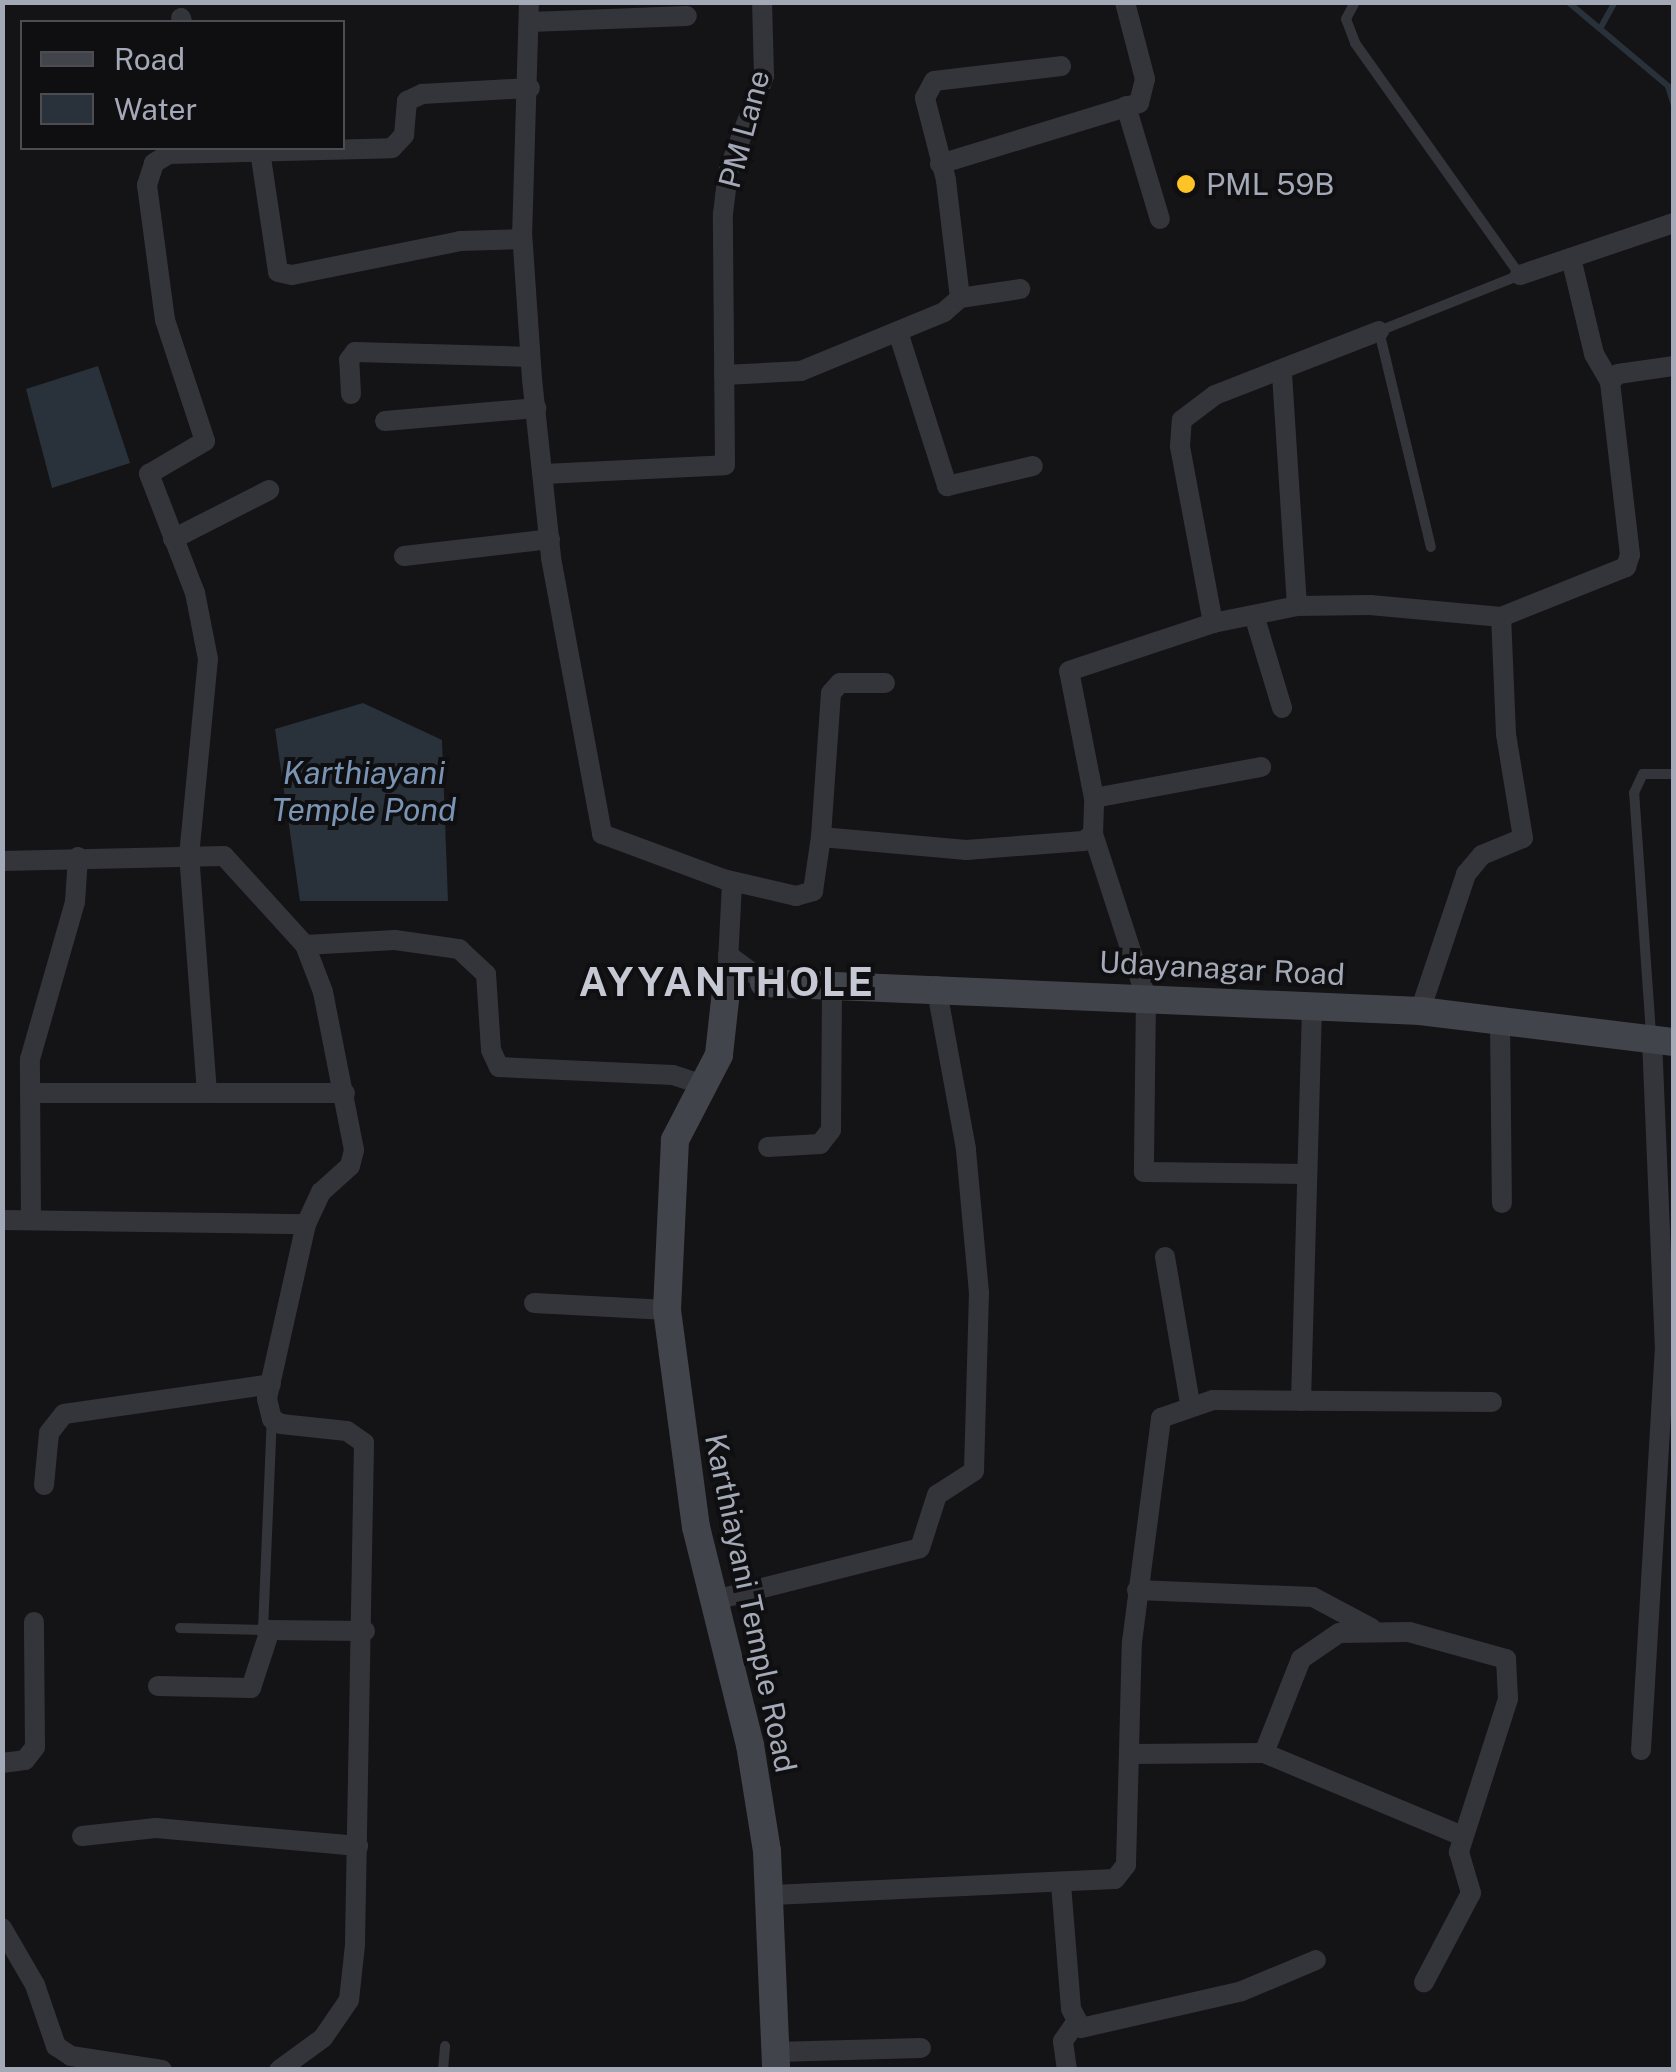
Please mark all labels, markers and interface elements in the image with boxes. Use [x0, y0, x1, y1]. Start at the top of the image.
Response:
legend [20, 20, 345, 150]
text: Road [114, 41, 185, 77]
street label: PM Lane [711, 66, 777, 192]
text: Water [114, 91, 197, 127]
place label: PML 59B [1206, 166, 1334, 202]
marker: PML 59B [1175, 173, 1197, 195]
water label: Karthiayani Temple Pond [271, 755, 457, 830]
street label: Udayanagar Road [1098, 944, 1346, 992]
district label: AYYANTHOLE [579, 958, 875, 1006]
street label: Karthiayani Temple Road [698, 1430, 804, 1776]

